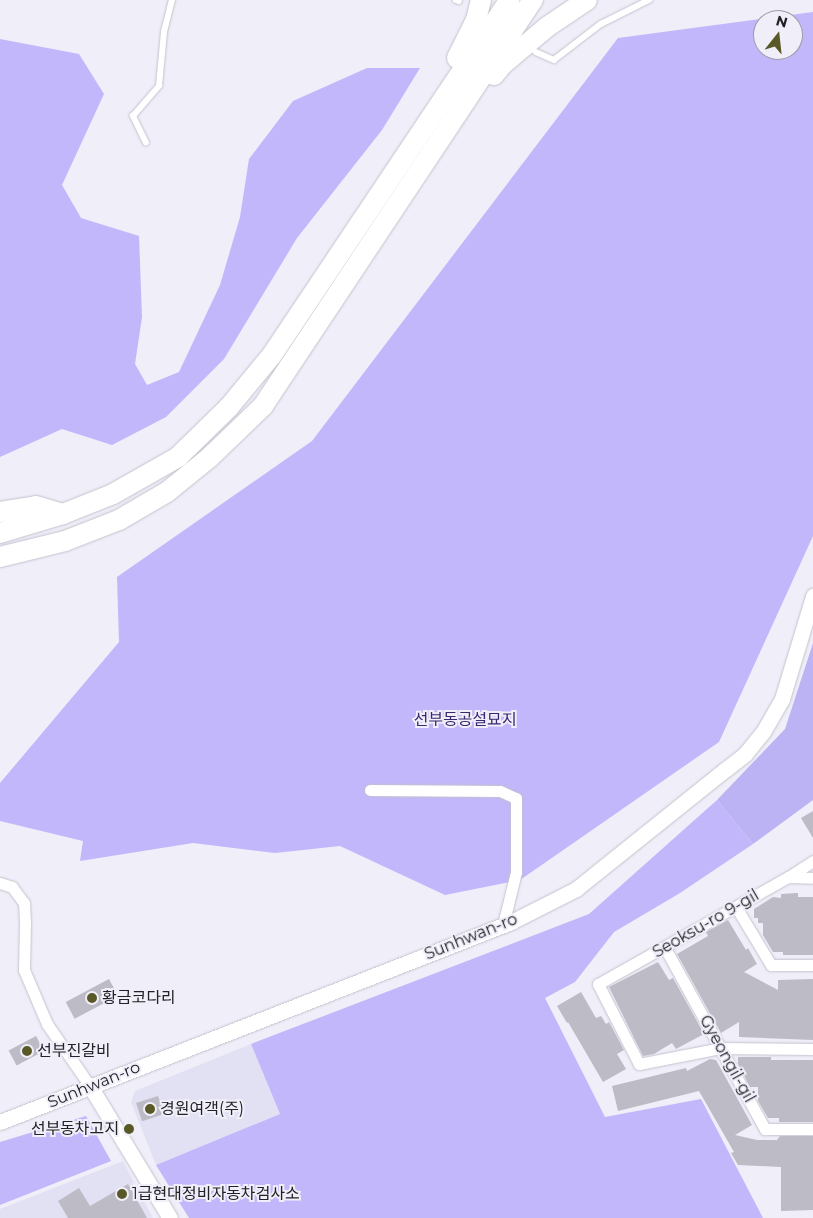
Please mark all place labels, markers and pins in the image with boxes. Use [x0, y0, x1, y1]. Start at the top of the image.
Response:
place label: 황금코다리 [102, 988, 176, 1008]
marker: 황금코다리 [86, 992, 98, 1004]
place label: 선부진갈비 [37, 1041, 111, 1061]
marker: 선부진갈비 [21, 1045, 33, 1057]
place label: 경원여객(주) [160, 1099, 244, 1119]
marker: 경원여객(주) [144, 1103, 156, 1115]
place label: 선부동차고지 [31, 1119, 119, 1139]
marker: 선부동차고지 [123, 1123, 135, 1135]
place label: 1급현대정비자동차검사소 [132, 1184, 300, 1204]
marker: 1급현대정비자동차검사소 [116, 1188, 128, 1200]

